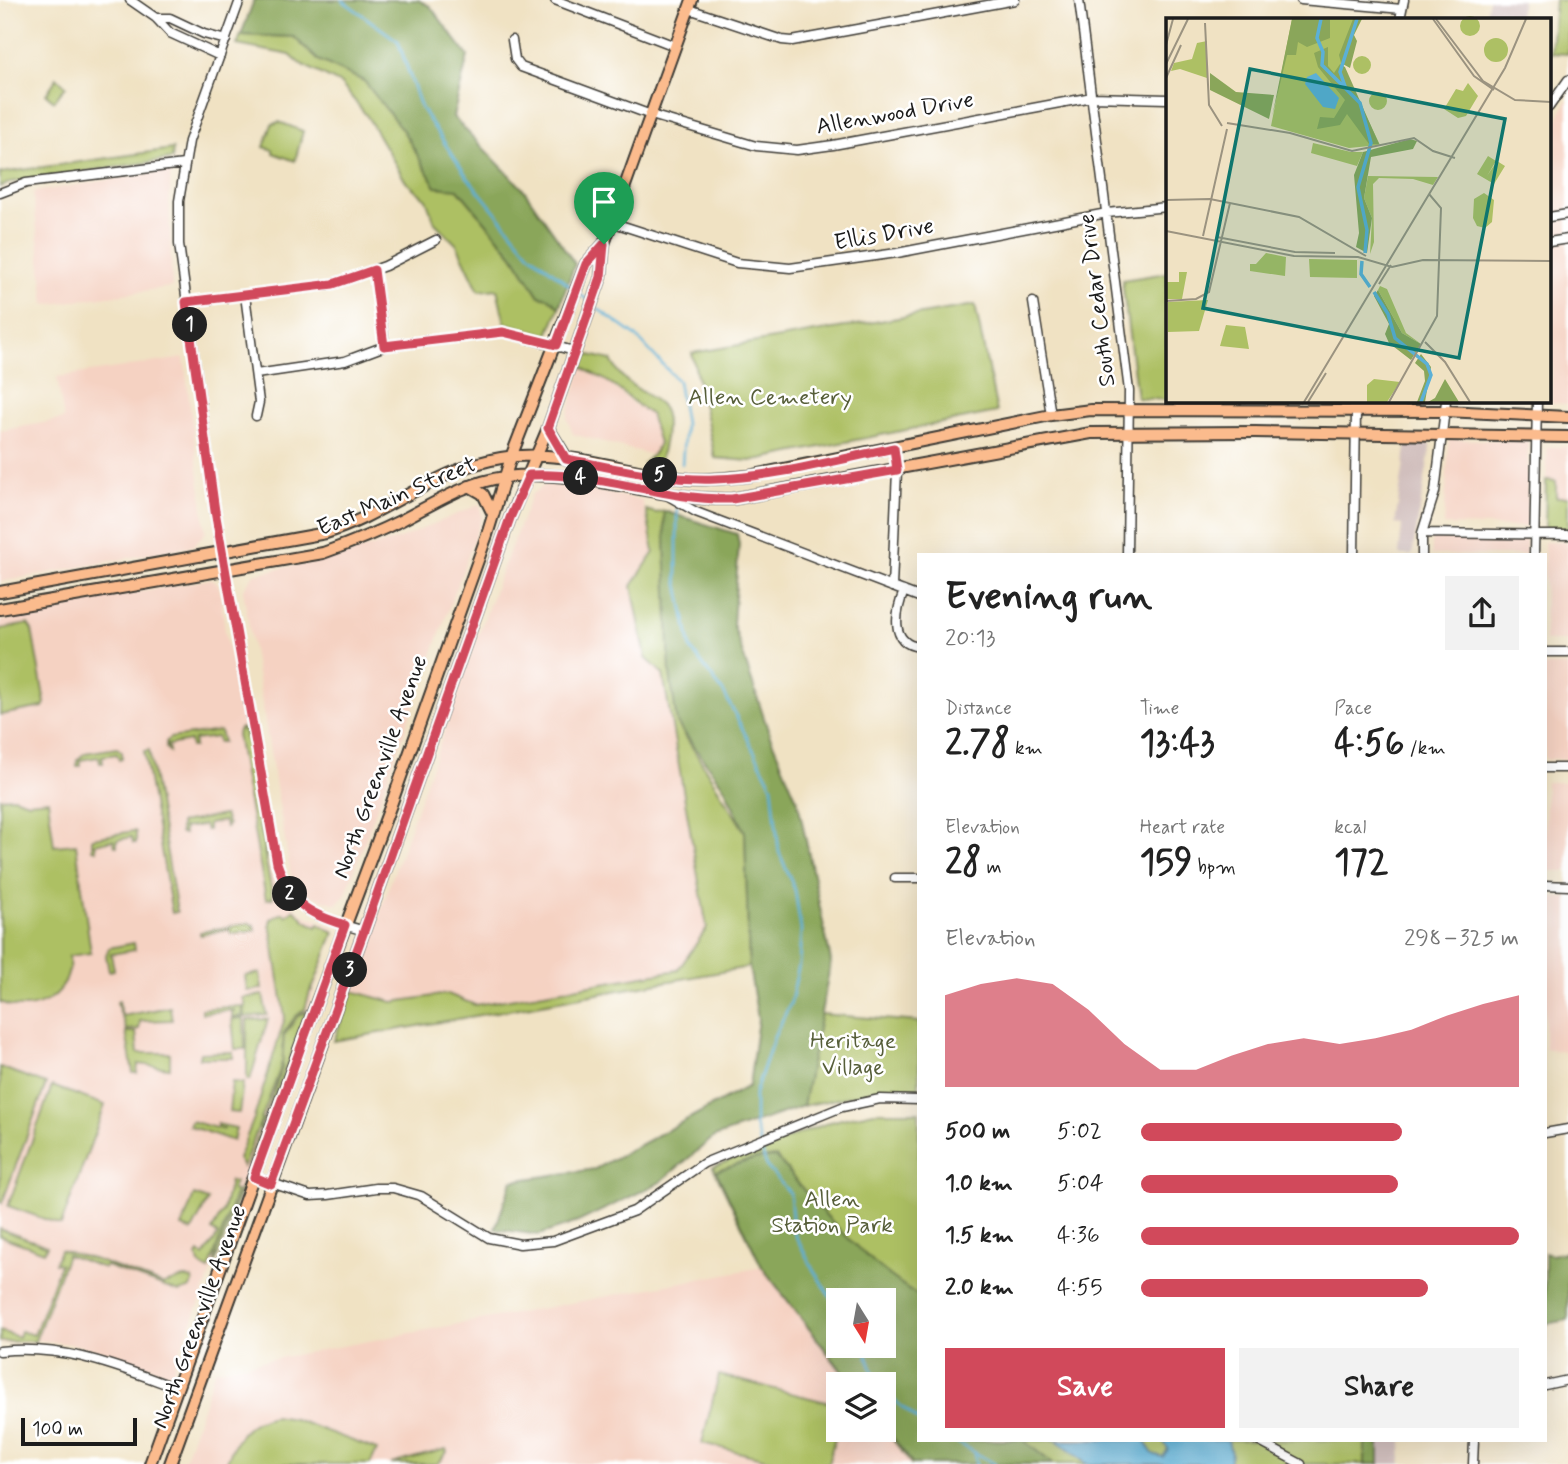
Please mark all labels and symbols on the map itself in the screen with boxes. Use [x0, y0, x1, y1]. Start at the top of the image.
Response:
inset map [1166, 18, 1550, 402]
street label: Allenwood Drive [814, 85, 976, 143]
pin [574, 172, 634, 244]
street label: Ellis Drive [832, 211, 936, 259]
street label: South Cedar Drive [1072, 212, 1124, 388]
pin: 1 [172, 308, 208, 342]
park label: Allen Cemetery [688, 383, 852, 413]
street label: East Main Street [313, 450, 481, 544]
pin: 5 [642, 458, 678, 492]
pin: 4 [564, 461, 598, 496]
street label: North Greenville Avenue [327, 651, 435, 883]
pin: 2 [272, 876, 308, 912]
pin: 3 [332, 953, 368, 988]
park label: Heritage Village [810, 1027, 896, 1083]
park label: Allen Station Park [771, 1185, 893, 1241]
street label: North Greenville Avenue [146, 1201, 254, 1433]
north arrow [826, 1288, 896, 1358]
scale bar [21, 1415, 136, 1447]

